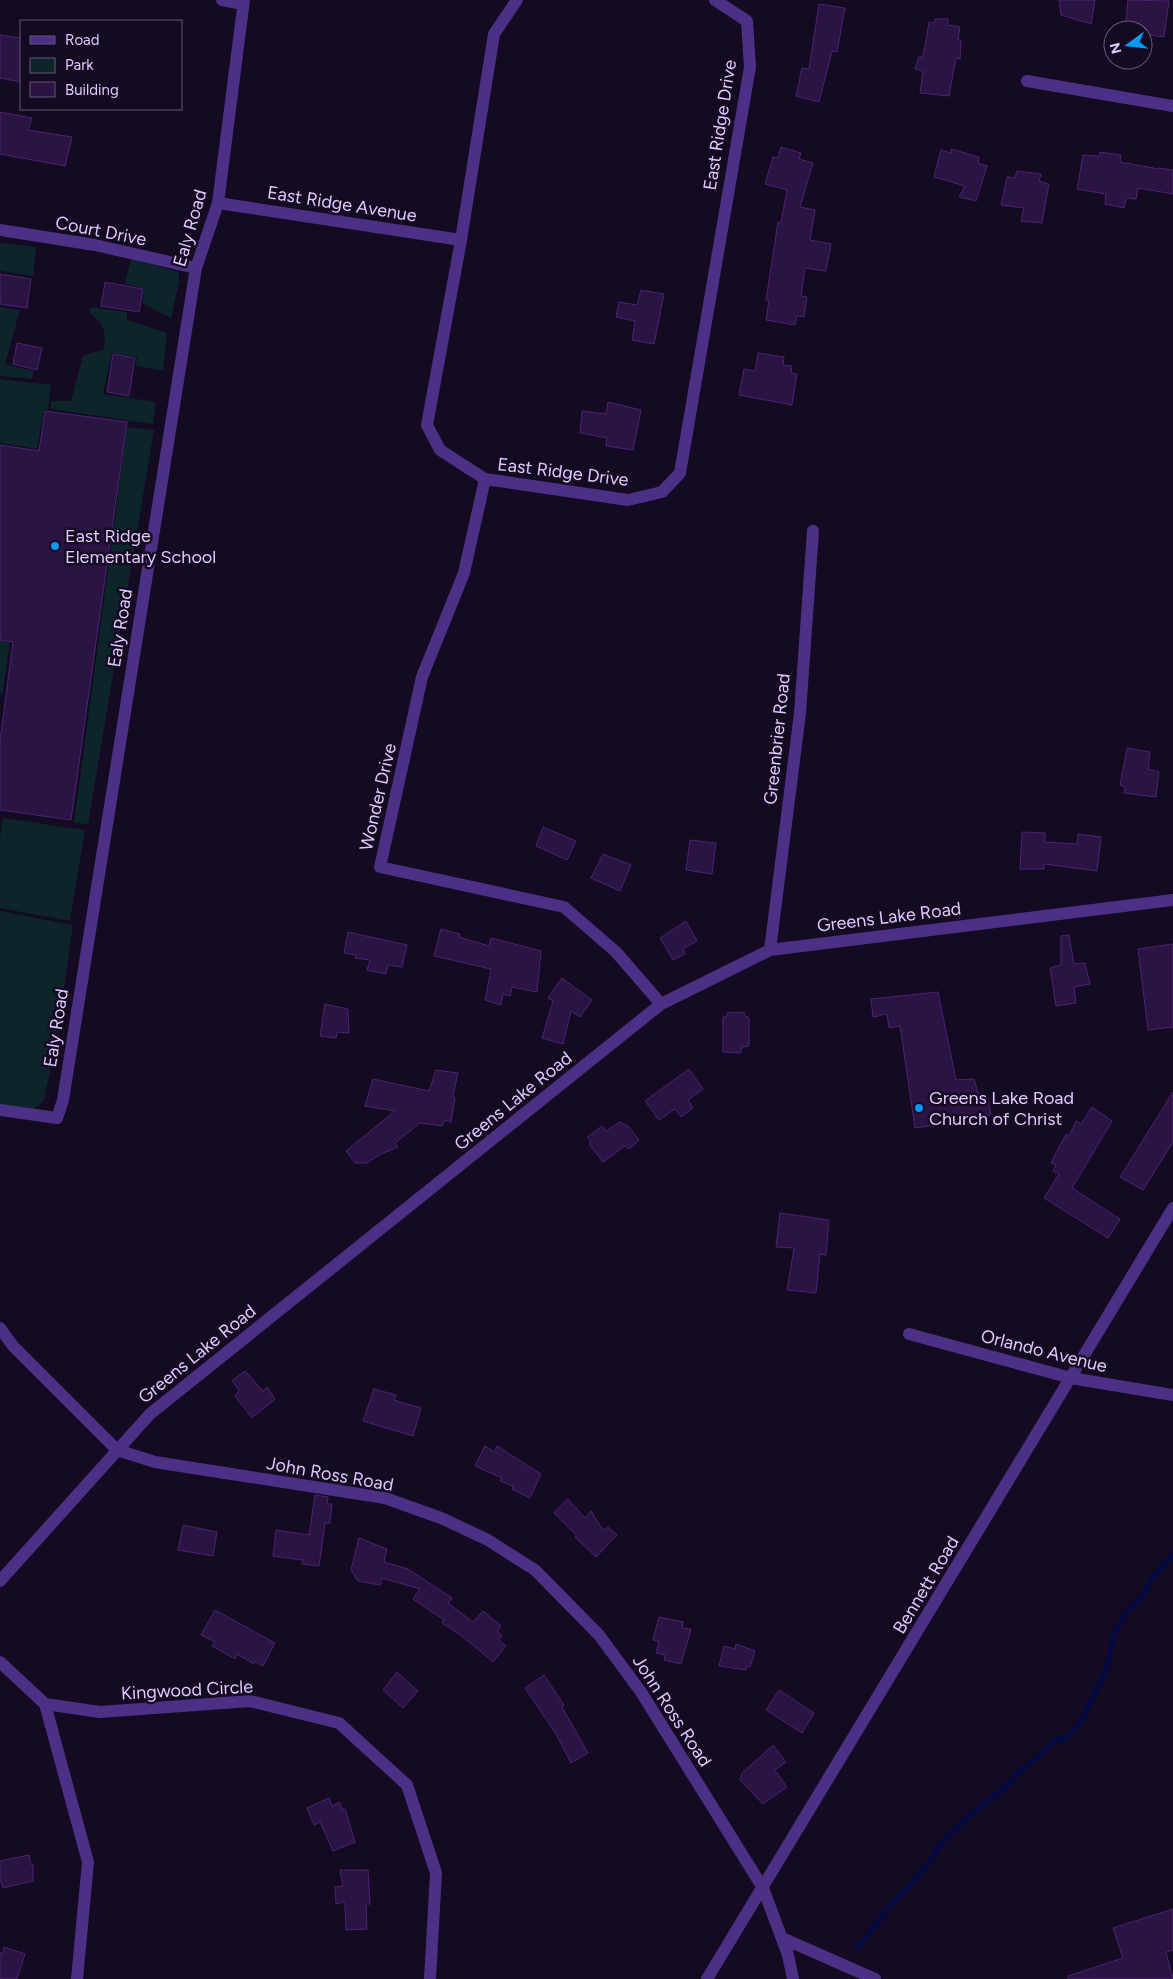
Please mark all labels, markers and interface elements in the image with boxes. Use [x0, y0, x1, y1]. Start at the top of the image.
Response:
legend [20, 20, 182, 110]
north arrow [1103, 20, 1153, 70]
text: Road [65, 31, 100, 49]
text: N [1106, 41, 1126, 56]
text: Park [65, 56, 94, 74]
street label: East Ridge Drive [699, 58, 741, 192]
text: Building [65, 81, 119, 99]
street label: East Ridge Avenue [266, 181, 419, 227]
street label: Ealy Road [169, 187, 211, 269]
street label: Court Drive [54, 211, 149, 251]
street label: East Ridge Drive [496, 453, 630, 491]
place label: East Ridge Elementary School [65, 525, 216, 568]
marker: East Ridge Elementary School [49, 540, 61, 552]
street label: Ealy Road [103, 587, 137, 669]
street label: Greenbrier Road [759, 672, 795, 806]
street label: Wonder Drive [355, 741, 401, 853]
street label: Greens Lake Road [816, 897, 962, 937]
street label: Ealy Road [39, 987, 73, 1069]
street label: Greens Lake Road [450, 1047, 576, 1155]
place label: Greens Lake Road Church of Christ [929, 1087, 1074, 1130]
marker: Greens Lake Road Church of Christ [913, 1102, 925, 1114]
street label: Greens Lake Road [134, 1300, 260, 1408]
street label: Orlando Avenue [978, 1325, 1110, 1377]
street label: John Ross Road [265, 1452, 395, 1496]
street label: Bennett Road [888, 1532, 964, 1638]
street label: John Ross Road [628, 1651, 716, 1771]
street label: Kingwood Circle [120, 1676, 254, 1704]

